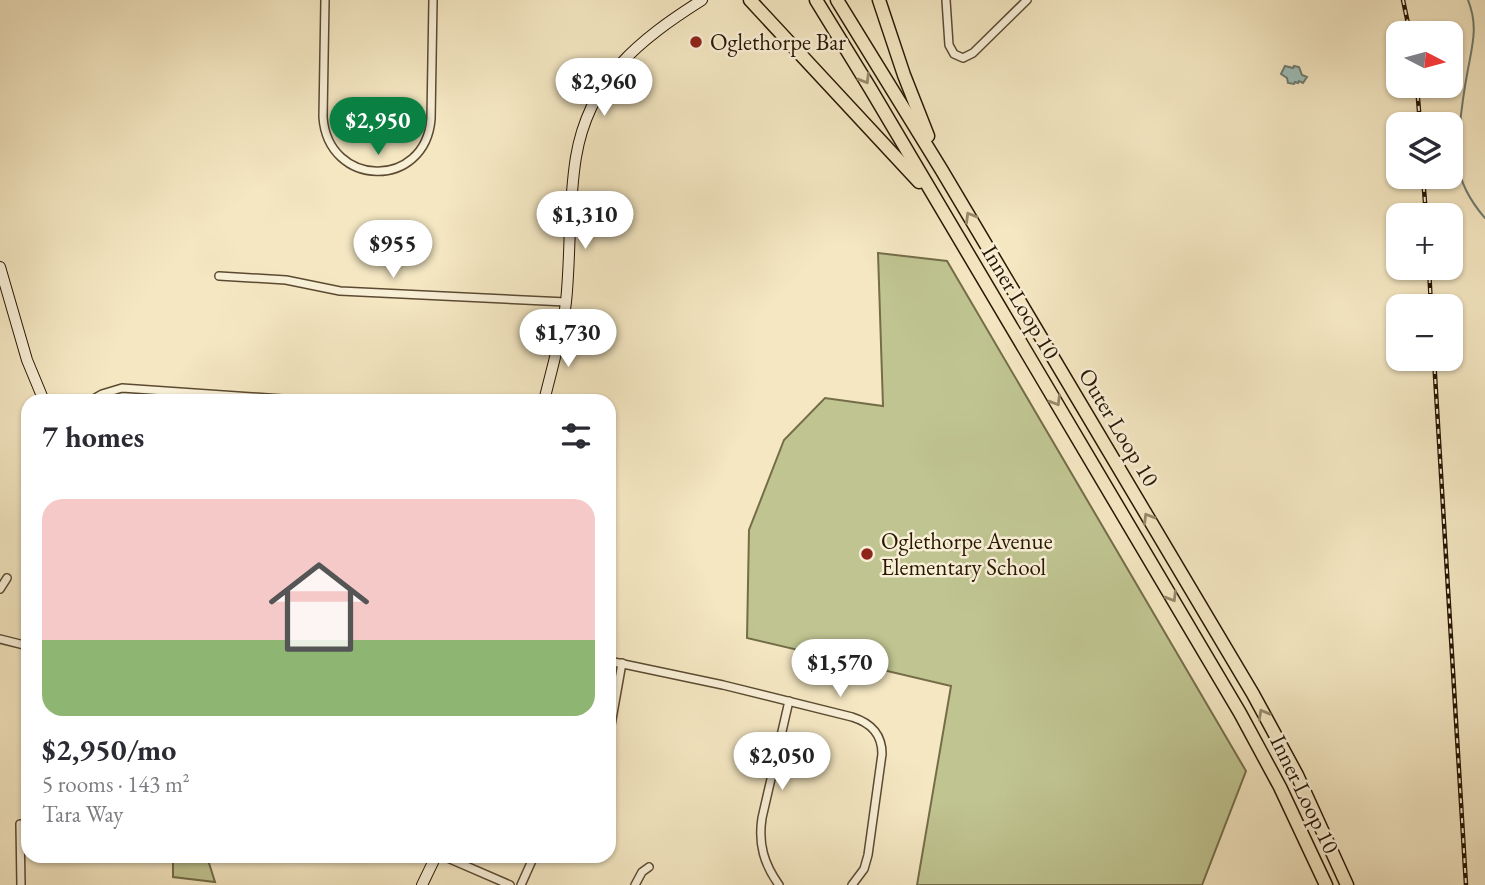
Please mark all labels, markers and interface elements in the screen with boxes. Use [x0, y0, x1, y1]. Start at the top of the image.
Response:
north arrow [1386, 21, 1463, 98]
map controls [1386, 21, 1463, 371]
place label: Oglethorpe Bar [710, 27, 846, 57]
marker: Oglethorpe Bar [688, 34, 704, 50]
pin: $2,960 [547, 58, 661, 118]
text: $2,960 [572, 66, 636, 96]
one-way arrow [856, 72, 869, 85]
pin: $2,950 [321, 97, 435, 157]
text: $2,950 [346, 105, 410, 135]
button: layers [1386, 112, 1463, 189]
pin: $1,310 [528, 191, 642, 251]
text: $1,310 [553, 199, 617, 229]
button: + [1386, 203, 1463, 280]
one-way arrow [965, 211, 978, 224]
pin: $955 [352, 220, 434, 280]
text: $955 [369, 228, 417, 258]
street label: Inner Loop 10 [975, 239, 1067, 365]
button: − [1386, 294, 1463, 371]
pin: $1,730 [511, 310, 625, 369]
text: $1,730 [536, 317, 600, 347]
street label: Outer Loop 10 [1072, 362, 1166, 492]
one-way arrow [1048, 394, 1061, 407]
text: 7 homes [42, 417, 144, 456]
icon: filters [557, 417, 595, 455]
one-way arrow [1143, 512, 1156, 525]
place label: Oglethorpe Avenue Elementary School [881, 526, 1053, 582]
icon: home [256, 544, 382, 670]
marker: Oglethorpe Avenue Elementary School [859, 546, 875, 562]
one-way arrow [1163, 590, 1176, 603]
pin: $1,570 [783, 640, 897, 699]
text: $1,570 [808, 647, 872, 677]
one-way arrow [1258, 708, 1272, 721]
text: $2,950/mo [42, 730, 176, 769]
street label: Inner Loop 10 [1263, 730, 1347, 858]
pin: $2,050 [725, 732, 839, 792]
text: $2,050 [750, 740, 814, 770]
text: 5 rooms · 143 m² [42, 769, 190, 799]
text: Tara Way [42, 799, 123, 829]

